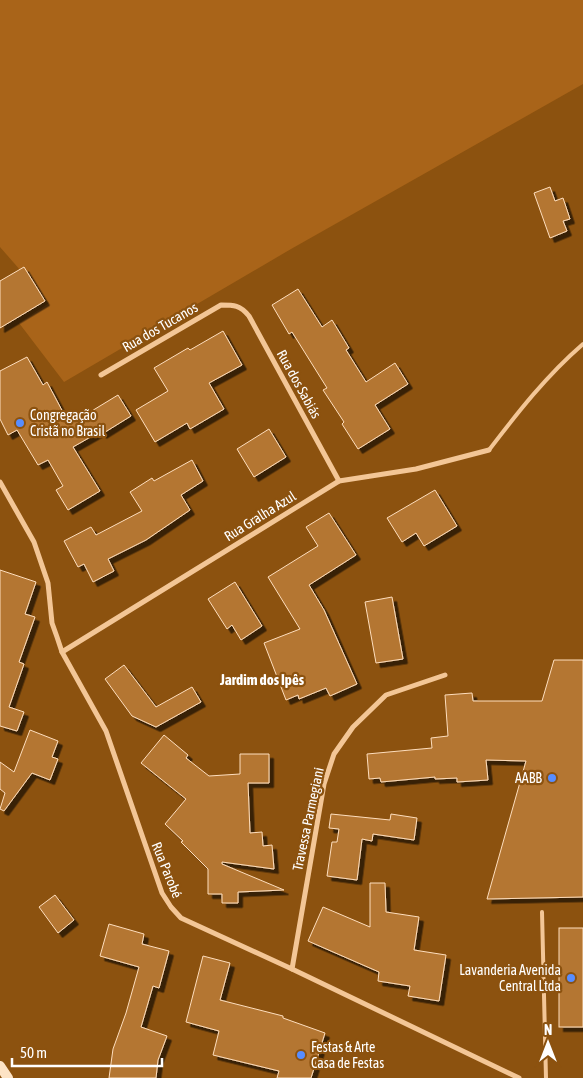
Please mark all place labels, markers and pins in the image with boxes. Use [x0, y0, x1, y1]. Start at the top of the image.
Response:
place label: Congregação Cristã no Brasil [30, 407, 105, 439]
marker: Congregação Cristã no Brasil [14, 417, 26, 429]
place label: AABB [515, 770, 542, 786]
marker: AABB [546, 772, 558, 784]
place label: Lavanderia Avenida Central Ltda [459, 962, 561, 994]
marker: Lavanderia Avenida Central Ltda [565, 972, 577, 984]
place label: Festas & Arte Casa de Festas [311, 1039, 384, 1071]
marker: Festas & Arte Casa de Festas [295, 1049, 307, 1061]

